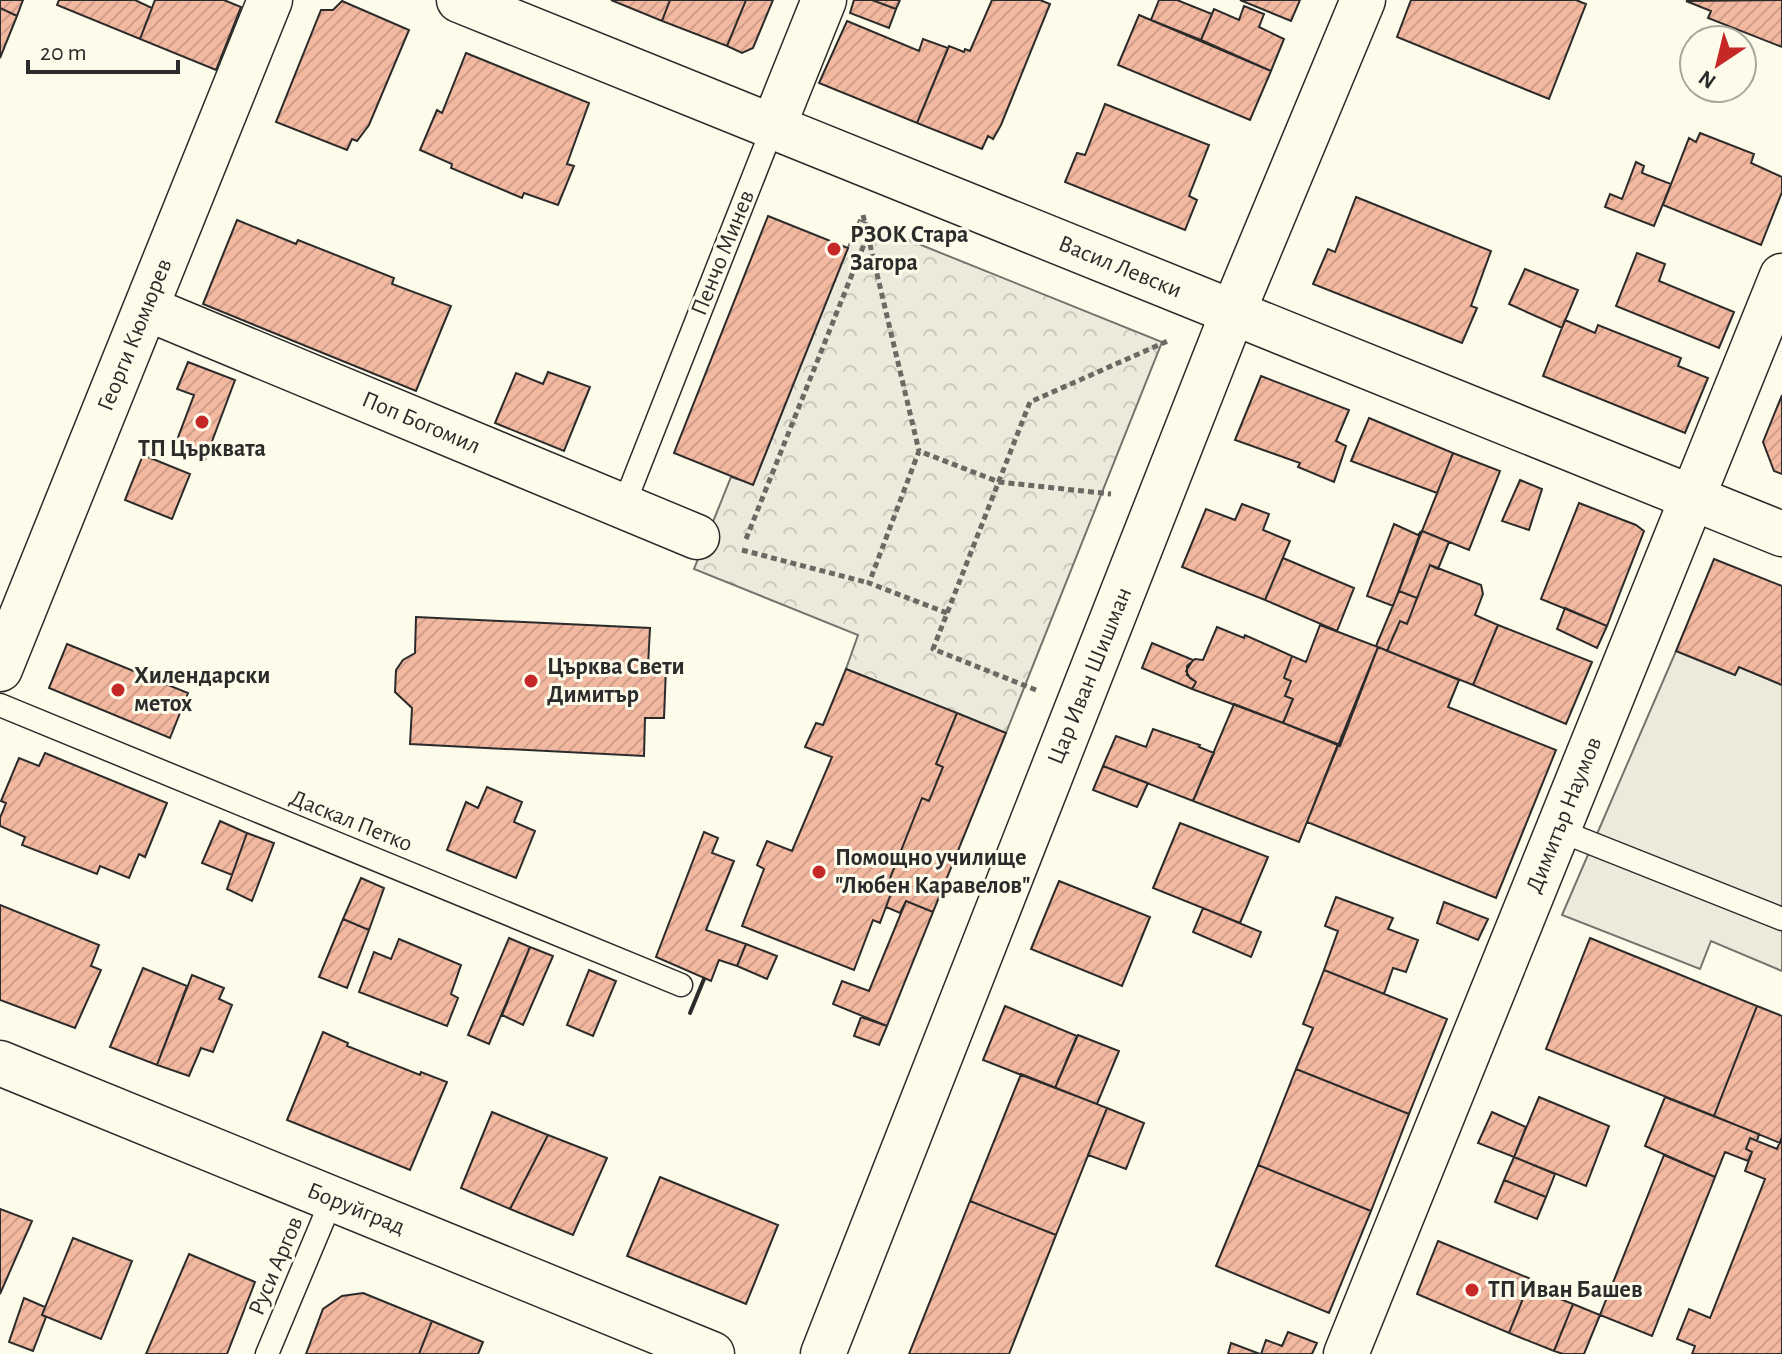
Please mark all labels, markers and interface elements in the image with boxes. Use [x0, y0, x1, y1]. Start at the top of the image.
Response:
scale bar [28, 24, 178, 74]
north arrow [1678, 24, 1758, 104]
text: 20 m [40, 41, 87, 65]
text: N [1695, 66, 1720, 93]
street label: Пенчо Минев [687, 187, 759, 319]
place label: РЗОК Стара Загора [850, 223, 968, 275]
street label: Васил Левски [1055, 231, 1185, 303]
marker: РЗОК Стара Загора [825, 240, 843, 258]
street label: Георги Кюмюрев [93, 255, 177, 415]
street label: Поп Богомил [358, 387, 484, 459]
marker: ТП Църквата [193, 413, 211, 431]
place label: ТП Църквата [138, 437, 266, 461]
street label: Цар Иван Шишман [1043, 584, 1137, 768]
place label: Църква Свети Димитър [547, 655, 685, 707]
place label: Хилендарски метох [134, 664, 270, 716]
marker: Църква Свети Димитър [522, 672, 540, 690]
marker: Хилендарски метох [109, 681, 127, 699]
street label: Димитър Наумов [1522, 734, 1606, 896]
street label: Даскал Петко [286, 786, 416, 856]
place label: Помощно училище "Любен Каравелов" [835, 846, 1030, 898]
marker: Помощно училище "Любен Каравелов" [810, 863, 828, 881]
street label: Боруйград [304, 1178, 408, 1240]
street label: Руси Аргов [244, 1213, 308, 1319]
place label: ТП Иван Башев [1488, 1278, 1643, 1302]
marker: ТП Иван Башев [1463, 1281, 1481, 1299]

